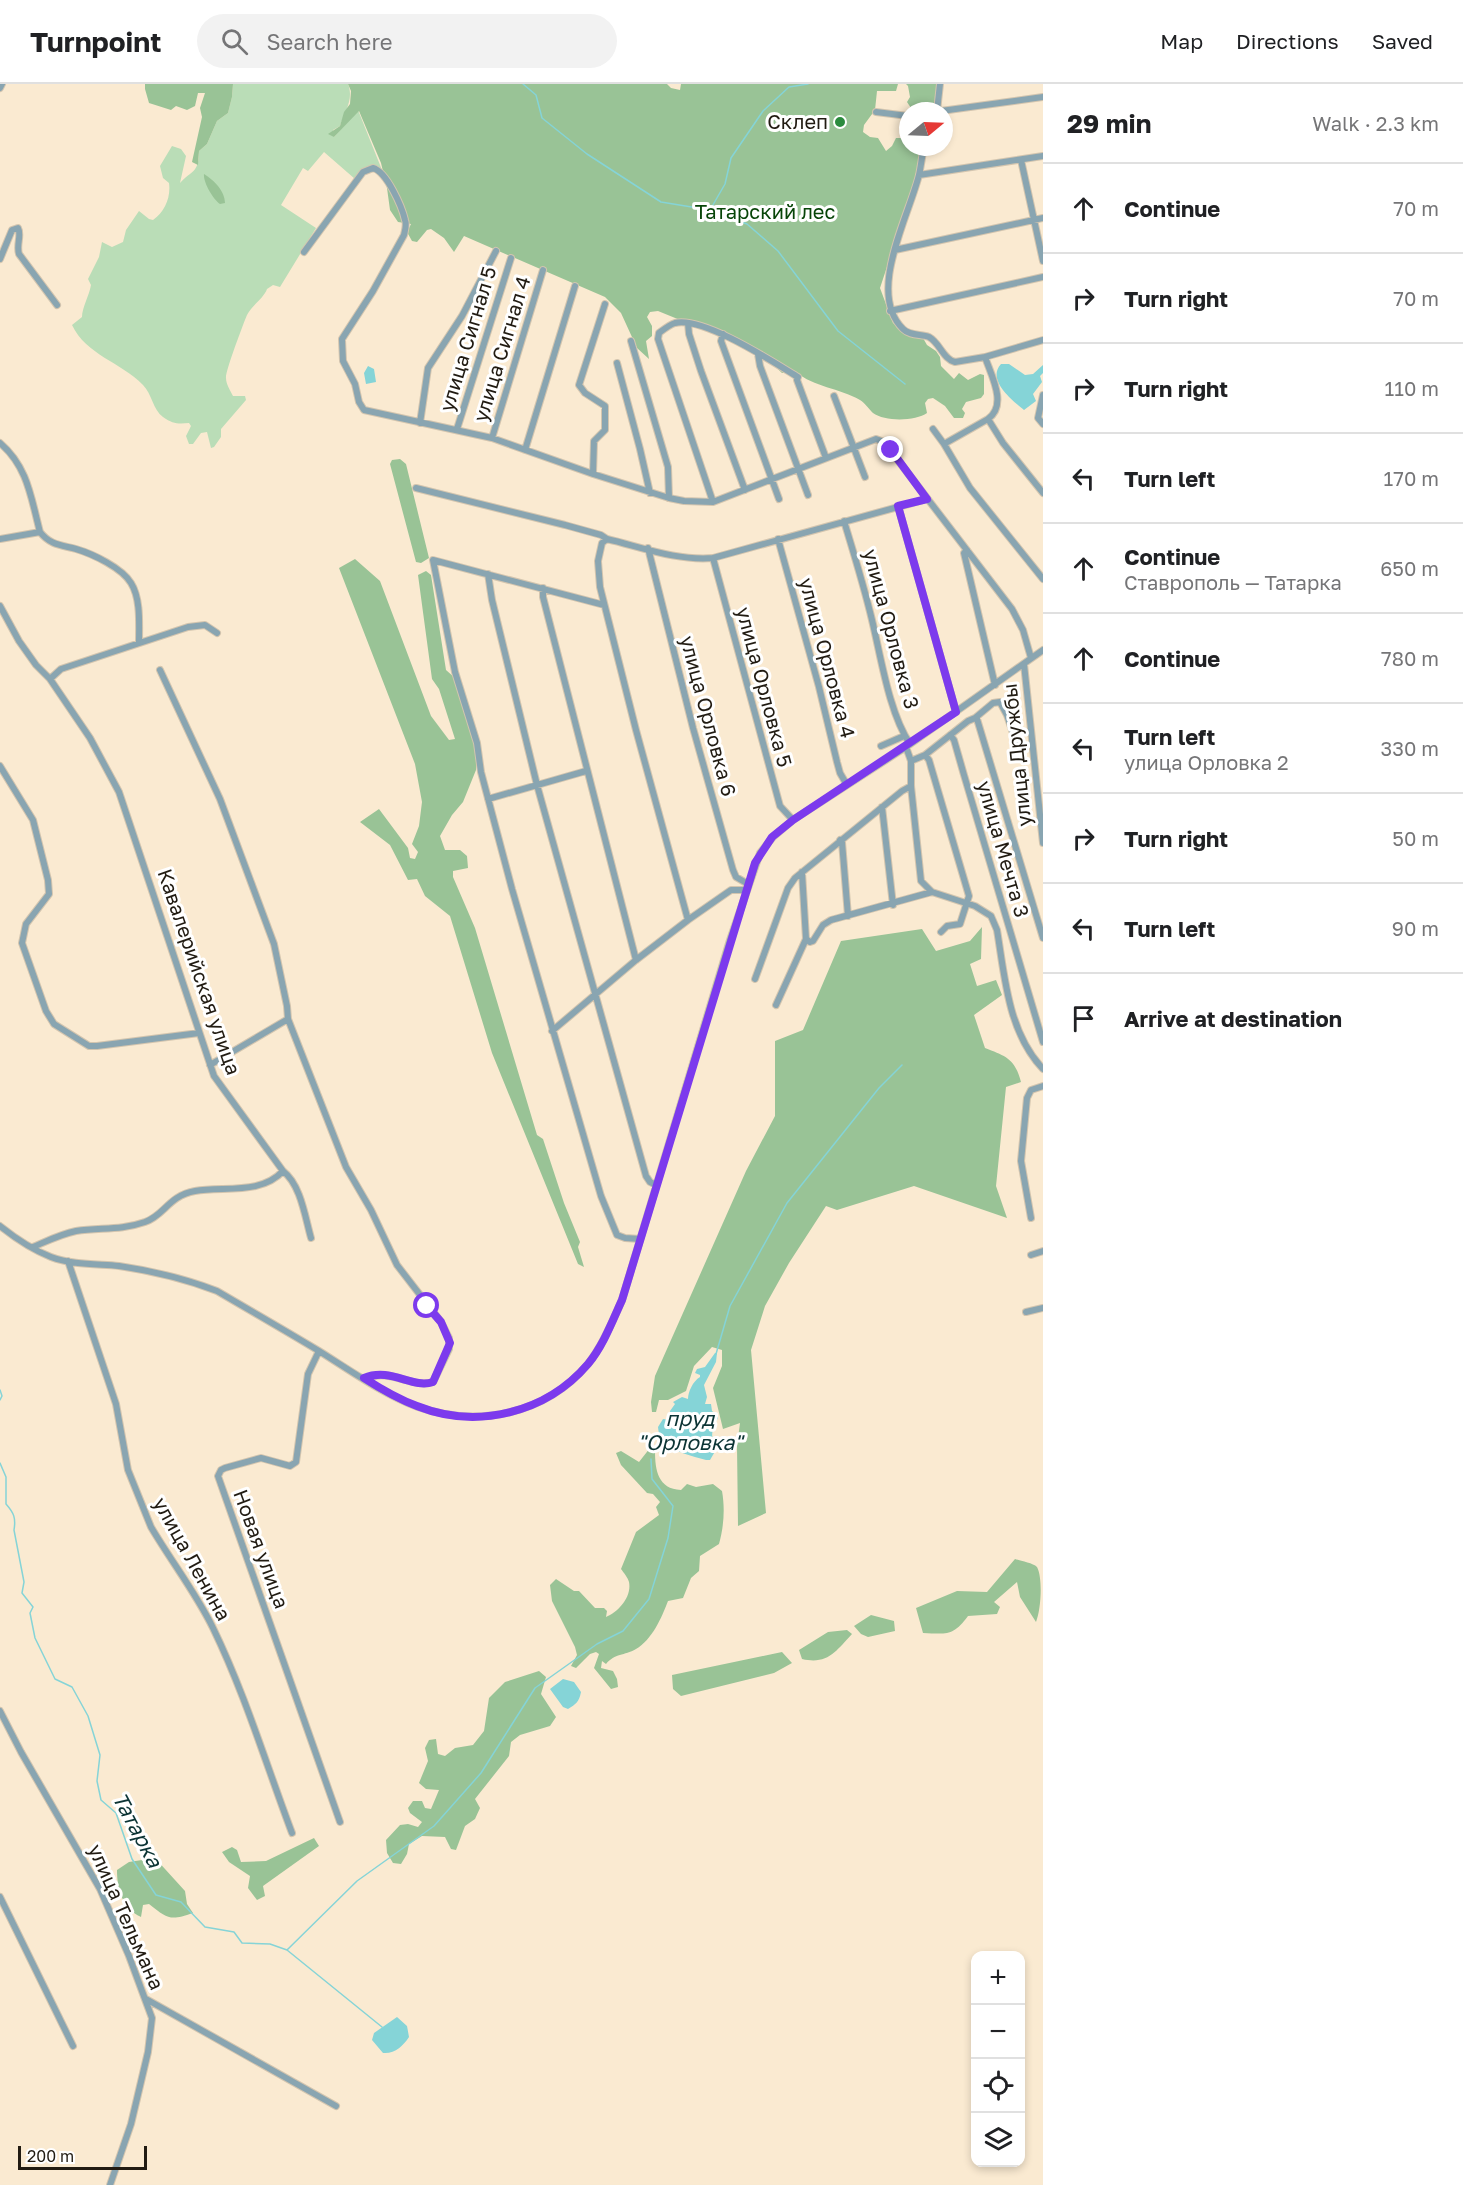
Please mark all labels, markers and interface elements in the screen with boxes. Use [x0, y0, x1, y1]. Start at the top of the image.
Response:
search box [197, 14, 617, 68]
text: Turnpoint [30, 25, 161, 58]
icon: search [218, 25, 251, 58]
text: Search here [266, 28, 393, 55]
text: Map [1160, 28, 1203, 54]
text: Directions [1236, 28, 1339, 54]
text: Saved [1372, 28, 1433, 54]
north arrow [899, 102, 953, 156]
text: 29 min [1067, 108, 1151, 139]
place label: Склеп [767, 109, 828, 133]
text: Walk · 2.3 km [1312, 111, 1439, 135]
marker: Склеп [833, 115, 847, 129]
icon: ahead [1067, 192, 1100, 225]
text: Continue [1124, 195, 1220, 222]
text: 70 m [1393, 196, 1439, 220]
park label: Татарский лес [695, 199, 835, 223]
street label: улица Сигнал 5 [434, 263, 501, 414]
street label: улица Сигнал 4 [467, 273, 535, 424]
icon: right [1067, 282, 1100, 315]
text: Turn right [1124, 285, 1228, 312]
text: 70 m [1393, 286, 1439, 310]
icon: right [1067, 372, 1100, 405]
text: Turn right [1124, 375, 1228, 402]
text: 110 m [1385, 376, 1439, 400]
route end [877, 436, 903, 462]
icon: left [1067, 462, 1100, 495]
text: Turn left [1124, 465, 1215, 492]
text: 170 m [1384, 466, 1439, 490]
text: Continue [1124, 543, 1220, 570]
street label: улица Орловка 3 [859, 546, 925, 711]
icon: ahead [1067, 552, 1100, 585]
text: 650 m [1380, 556, 1439, 580]
text: Ставрополь — Татарка [1124, 570, 1342, 594]
street label: улица Орловка 4 [795, 575, 861, 741]
street label: улица Орловка 5 [732, 604, 798, 769]
street label: улица Орловка 6 [676, 633, 742, 799]
icon: ahead [1067, 642, 1100, 675]
text: Continue [1124, 645, 1220, 672]
text: 780 m [1381, 646, 1439, 670]
street label: улица Дружбы [997, 682, 1035, 828]
text: Turn left [1124, 723, 1215, 750]
icon: left [1067, 732, 1100, 765]
text: 330 m [1381, 736, 1439, 760]
text: улица Орловка 2 [1124, 750, 1289, 774]
street label: улица Мечта 3 [973, 778, 1035, 920]
icon: right [1067, 822, 1100, 855]
text: Turn right [1124, 825, 1228, 852]
text: 50 m [1392, 826, 1439, 850]
street label: Кавалерийская улица [153, 866, 246, 1078]
icon: left [1067, 912, 1100, 945]
text: Turn left [1124, 915, 1215, 942]
text: 90 m [1392, 916, 1439, 940]
icon: arrive [1067, 1002, 1100, 1035]
text: Arrive at destination [1124, 1005, 1342, 1032]
route start [413, 1292, 439, 1318]
water label: пруд "Орловка" [638, 1405, 745, 1455]
street label: Новая улица [229, 1486, 295, 1611]
street label: улица Ленина [149, 1493, 237, 1624]
water label: Татарка [107, 1788, 169, 1872]
street label: улица Тельмана [84, 1840, 170, 1993]
map controls [971, 1951, 1025, 2167]
button: + [971, 1951, 1025, 2005]
button: − [971, 2005, 1025, 2059]
button: locate [971, 2059, 1025, 2113]
button: layers [971, 2113, 1025, 2167]
scale bar [18, 2143, 147, 2170]
text: 200 m [27, 2146, 74, 2166]

